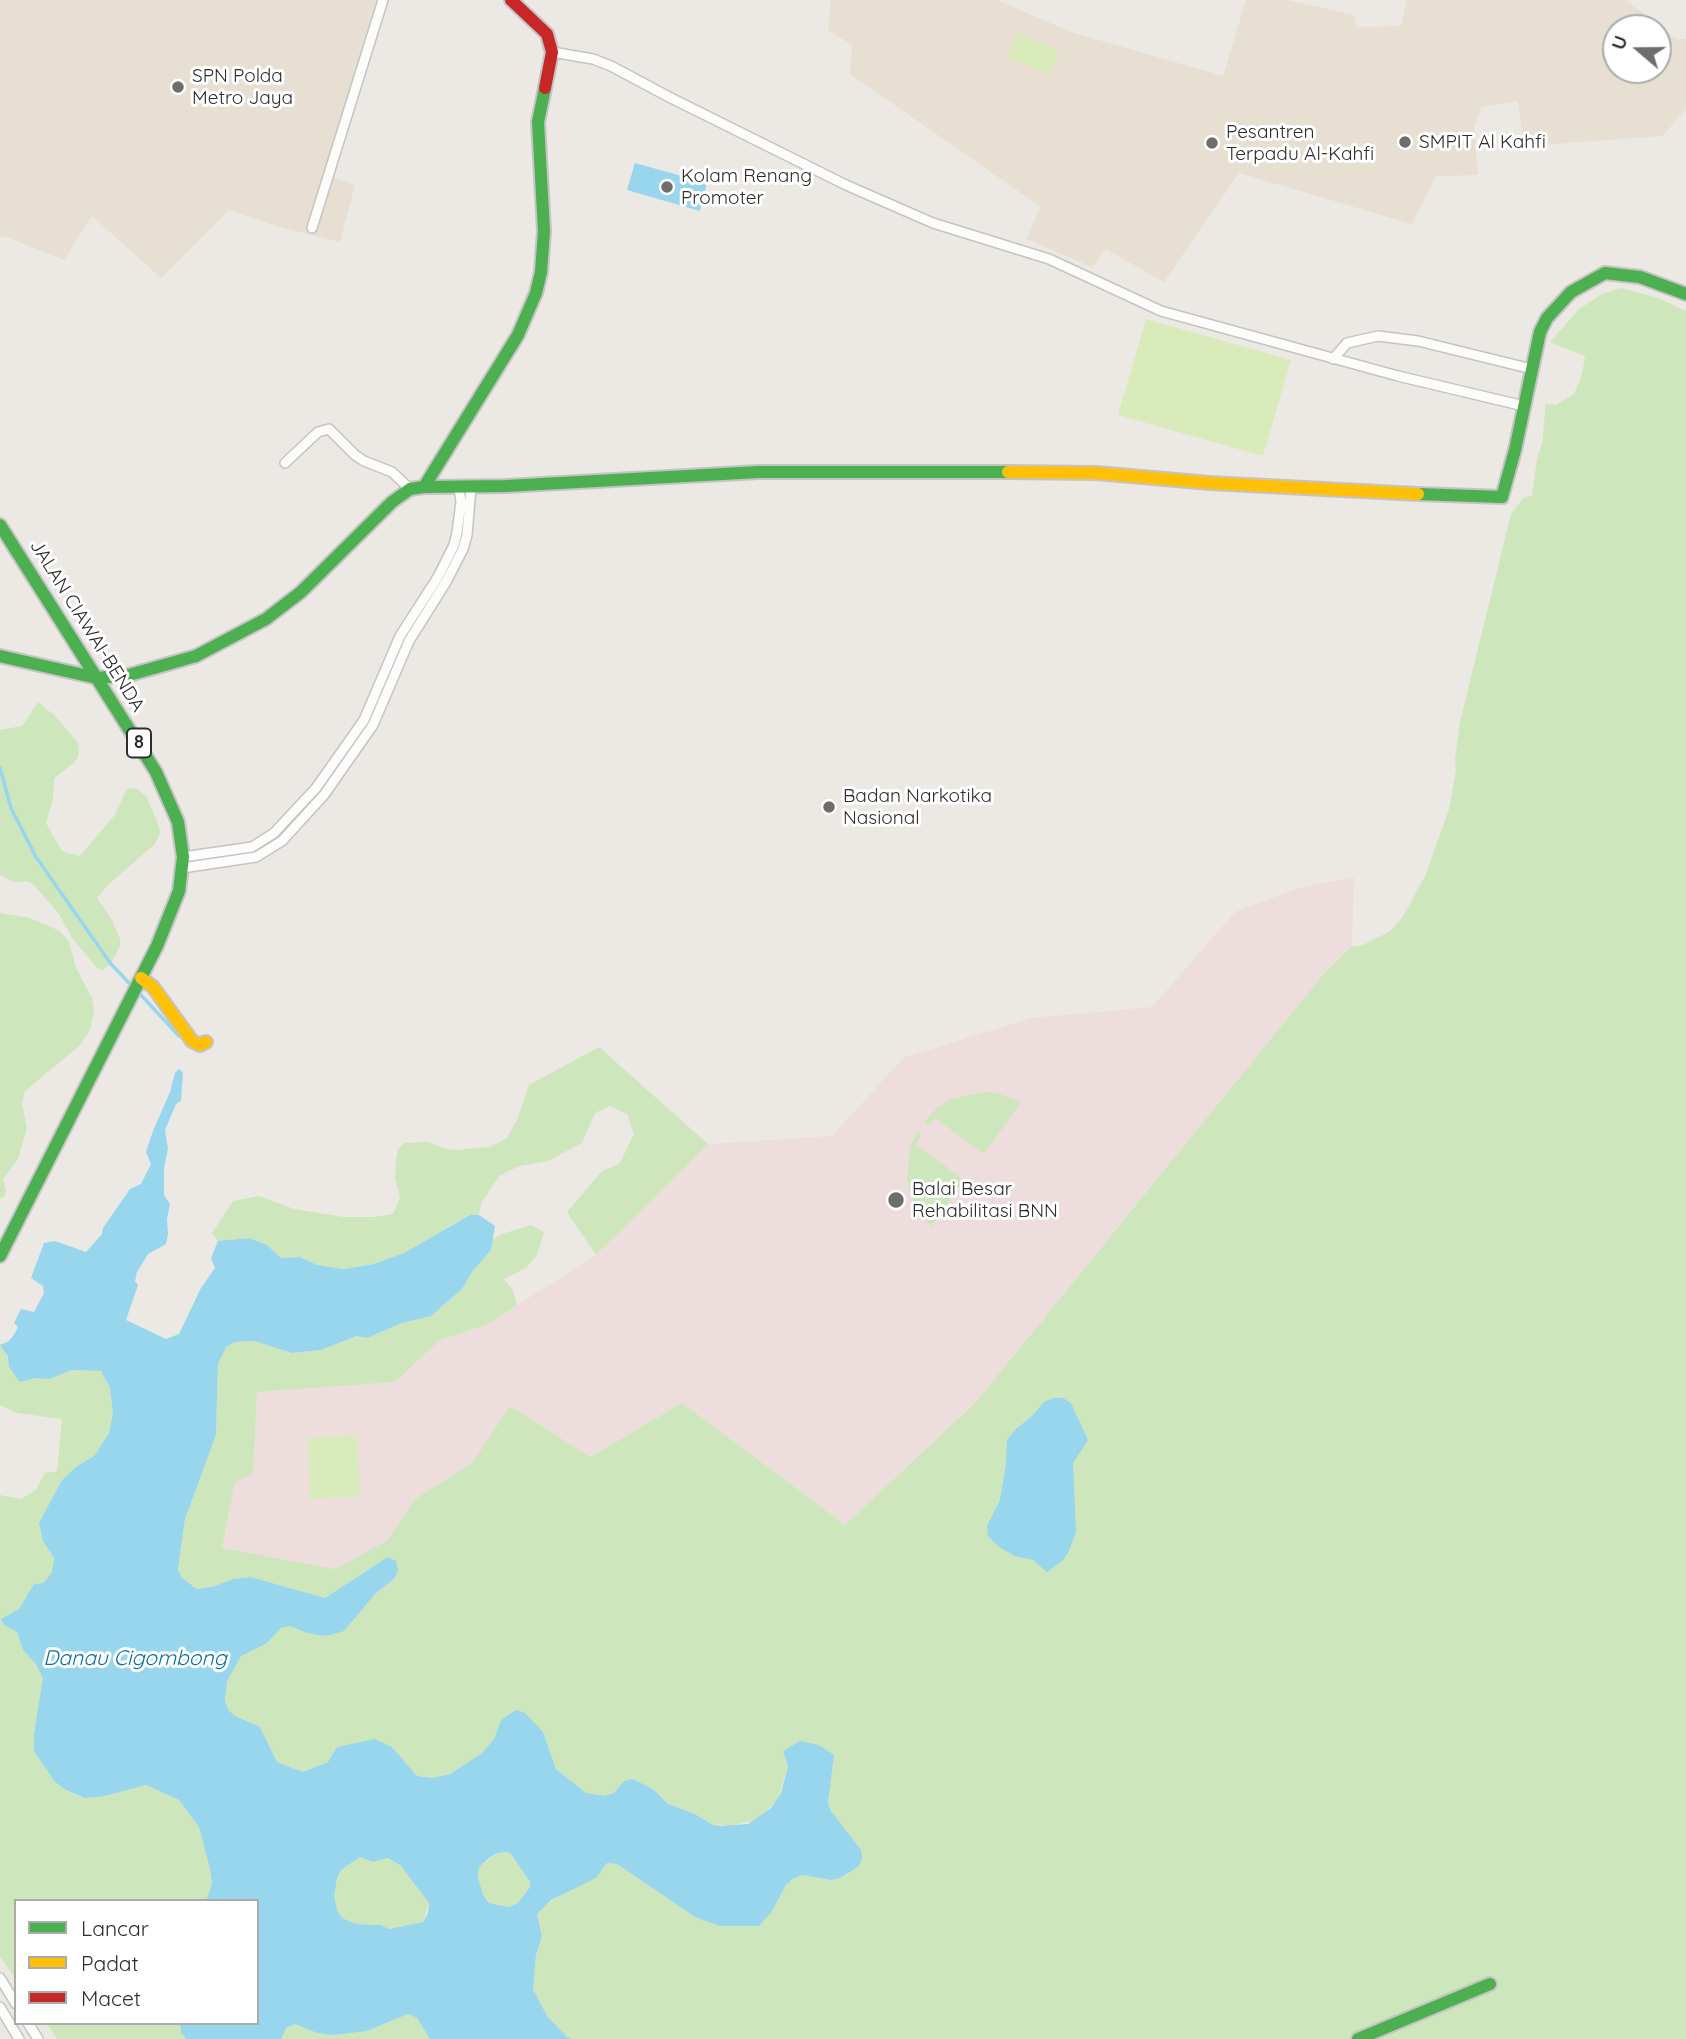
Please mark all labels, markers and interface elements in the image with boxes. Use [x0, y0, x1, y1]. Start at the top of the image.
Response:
north arrow [1602, 14, 1672, 84]
text: U [1606, 32, 1633, 53]
place label: SPN Polda Metro Jaya [192, 65, 293, 109]
marker: SPN Polda Metro Jaya [170, 79, 186, 95]
place label: Pesantren Terpadu Al-Kahfi [1226, 121, 1374, 165]
place label: SMPIT Al Kahfi [1419, 131, 1546, 153]
marker: SMPIT Al Kahfi [1397, 134, 1413, 150]
marker: Pesantren Terpadu Al-Kahfi [1204, 135, 1220, 151]
place label: Kolam Renang Promoter [681, 165, 812, 209]
marker: Kolam Renang Promoter [659, 179, 675, 195]
street label: JALAN CIAWAI-BENDA [25, 536, 149, 716]
road number: 8 [127, 728, 151, 758]
place label: Badan Narkotika Nasional [843, 785, 992, 829]
marker: Badan Narkotika Nasional [821, 799, 837, 815]
place label: Balai Besar Rehabilitasi BNN [912, 1178, 1058, 1222]
marker: Balai Besar Rehabilitasi BNN [886, 1190, 906, 1210]
water label: Danau Cigombong [43, 1646, 227, 1672]
legend [14, 1899, 259, 2025]
text: Lancar [81, 1915, 149, 1941]
text: Padat [81, 1950, 139, 1976]
text: Macet [81, 1985, 141, 2011]

